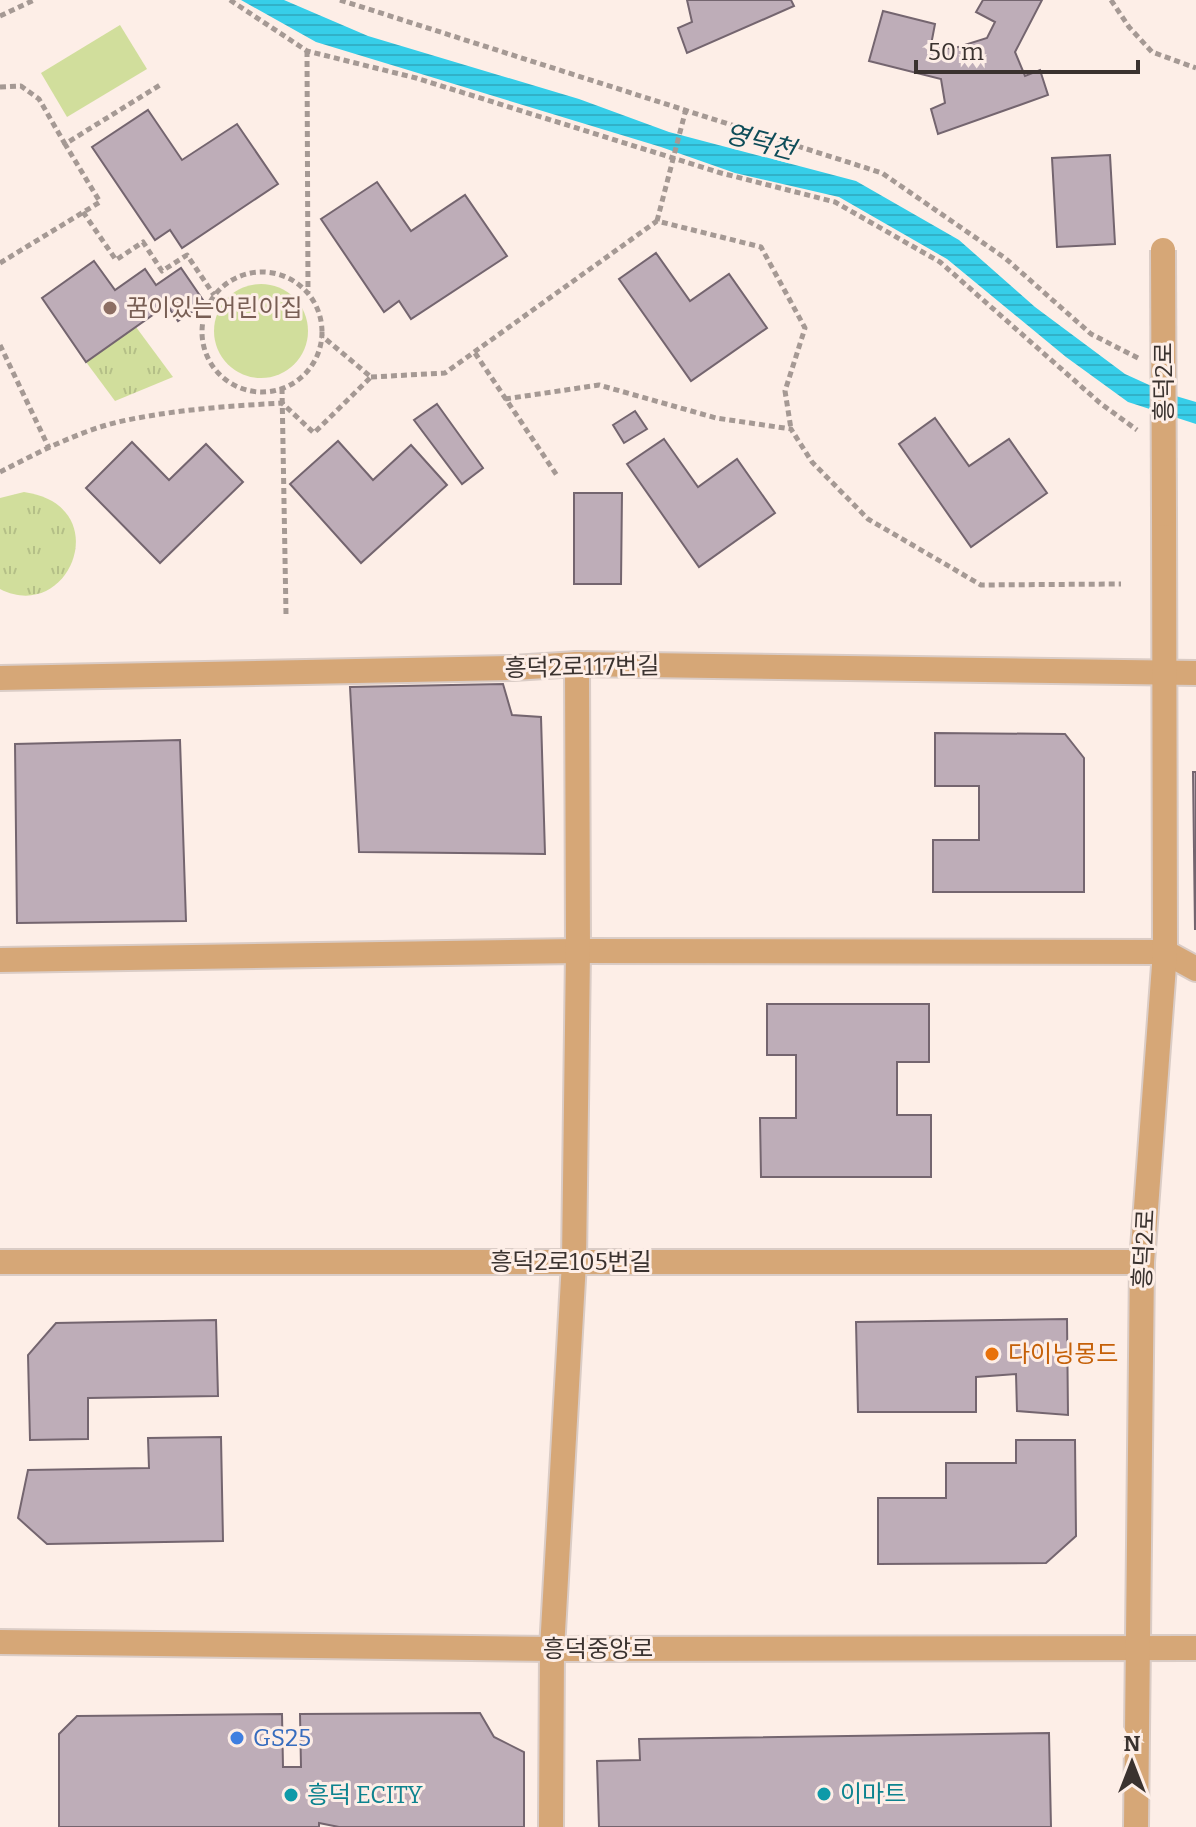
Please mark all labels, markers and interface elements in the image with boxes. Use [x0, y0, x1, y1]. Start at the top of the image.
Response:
scale bar [916, 24, 1138, 74]
text: 50 m [928, 38, 984, 66]
water label: 영덕천 [721, 118, 802, 167]
place label: 꿈이있는어린이집 [126, 294, 303, 322]
marker: 꿈이있는어린이집 [101, 299, 119, 317]
street label: 흥덕2로 [1150, 342, 1178, 422]
street label: 흥덕2로117번길 [504, 652, 660, 682]
street label: 흥덕2로 [1128, 1209, 1160, 1289]
street label: 흥덕2로105번길 [490, 1248, 652, 1276]
place label: 다이닝몽드 [1008, 1340, 1118, 1368]
marker: 다이닝몽드 [983, 1345, 1001, 1363]
street label: 흥덕중앙로 [543, 1635, 653, 1663]
north arrow [1092, 1723, 1172, 1803]
place label: GS25 [253, 1724, 311, 1752]
marker: GS25 [228, 1729, 246, 1747]
text: N [1124, 1730, 1141, 1757]
place label: 이마트 [840, 1780, 906, 1808]
place label: 흥덕 ECITY [307, 1781, 423, 1809]
marker: 이마트 [815, 1785, 833, 1803]
marker: 흥덕 ECITY [282, 1786, 300, 1804]

